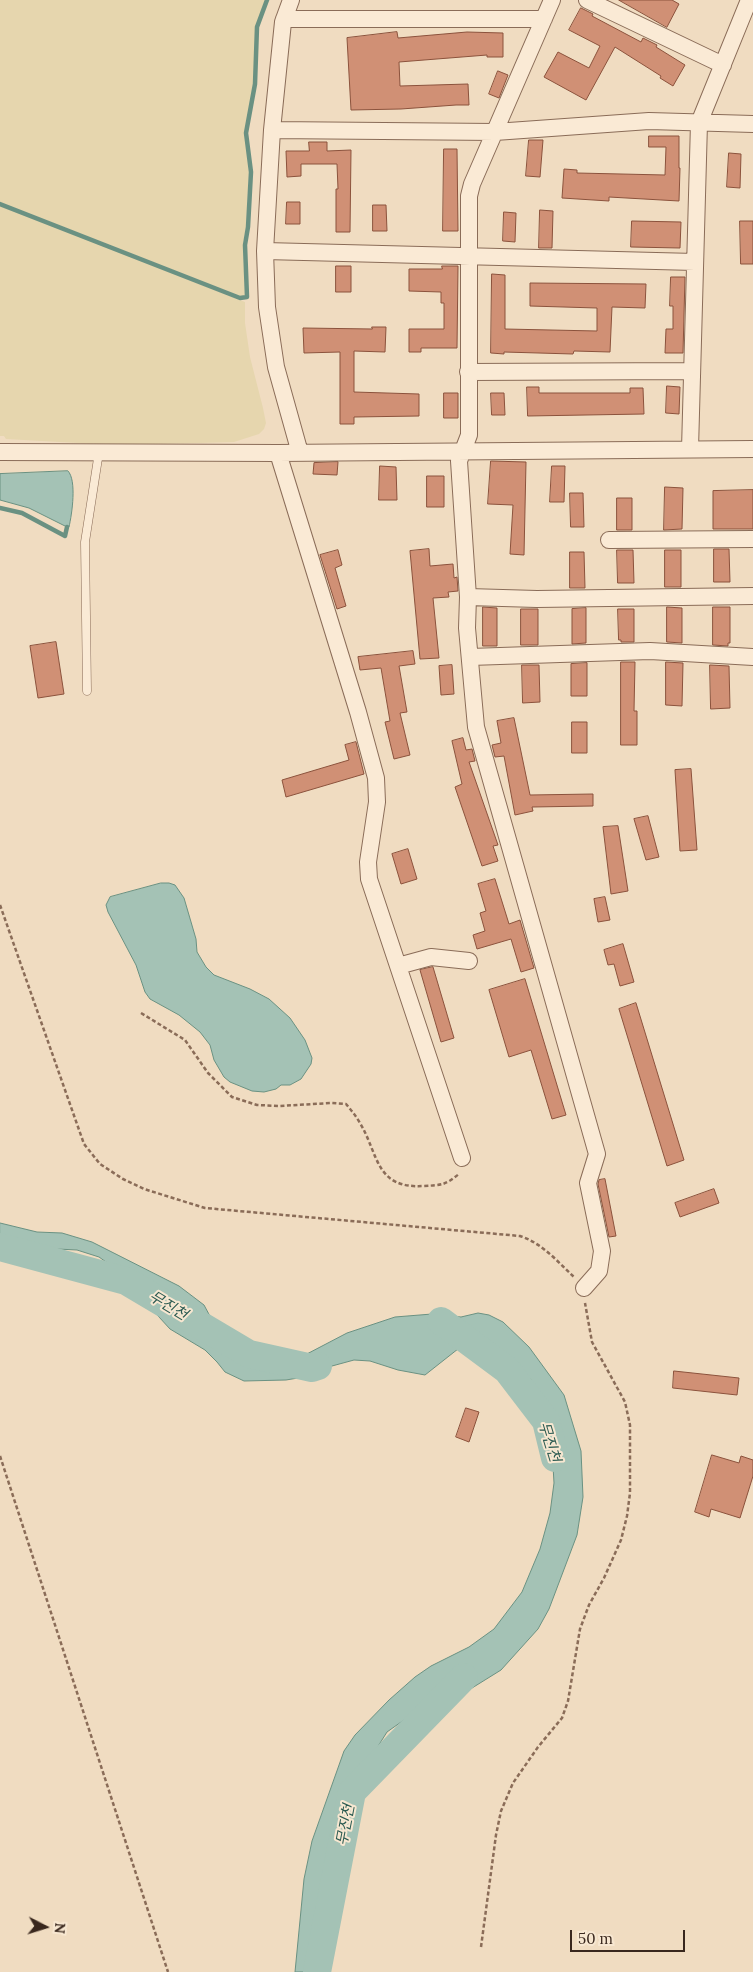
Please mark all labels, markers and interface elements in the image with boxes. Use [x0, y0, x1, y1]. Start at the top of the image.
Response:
water label: 무진천 [146, 1288, 190, 1324]
water label: 무진천 [534, 1420, 564, 1464]
water label: 무진천 [333, 1803, 359, 1847]
north arrow [20, 1902, 70, 1952]
scale bar [573, 1920, 688, 1952]
text: N [51, 1922, 69, 1934]
text: 50 m [578, 1929, 613, 1948]

